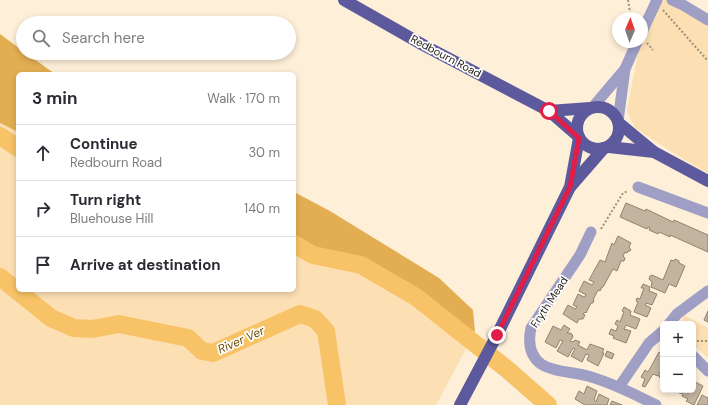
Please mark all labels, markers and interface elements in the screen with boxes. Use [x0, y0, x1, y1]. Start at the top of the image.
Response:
north arrow [612, 12, 648, 48]
search box [16, 16, 296, 60]
icon: search [30, 27, 52, 49]
text: Search here [62, 28, 145, 48]
street label: Redbourn Road [408, 32, 484, 81]
text: 3 min [32, 87, 77, 109]
text: Walk · 170 m [207, 90, 280, 107]
route start [540, 102, 558, 120]
text: Continue [70, 134, 138, 154]
icon: ahead [32, 142, 54, 164]
text: 30 m [248, 144, 280, 161]
text: Redbourn Road [70, 154, 162, 171]
text: Turn right [70, 190, 141, 210]
icon: right [32, 198, 54, 220]
text: 140 m [244, 200, 280, 217]
text: Bluehouse Hill [70, 210, 153, 227]
icon: arrive [32, 254, 54, 276]
text: Arrive at destination [70, 255, 221, 275]
street label: Fryth Mead [527, 274, 571, 330]
map controls [660, 321, 696, 393]
button: + [660, 321, 696, 357]
water label: River Ver [215, 322, 267, 357]
route end [488, 326, 506, 344]
button: − [660, 357, 696, 393]

